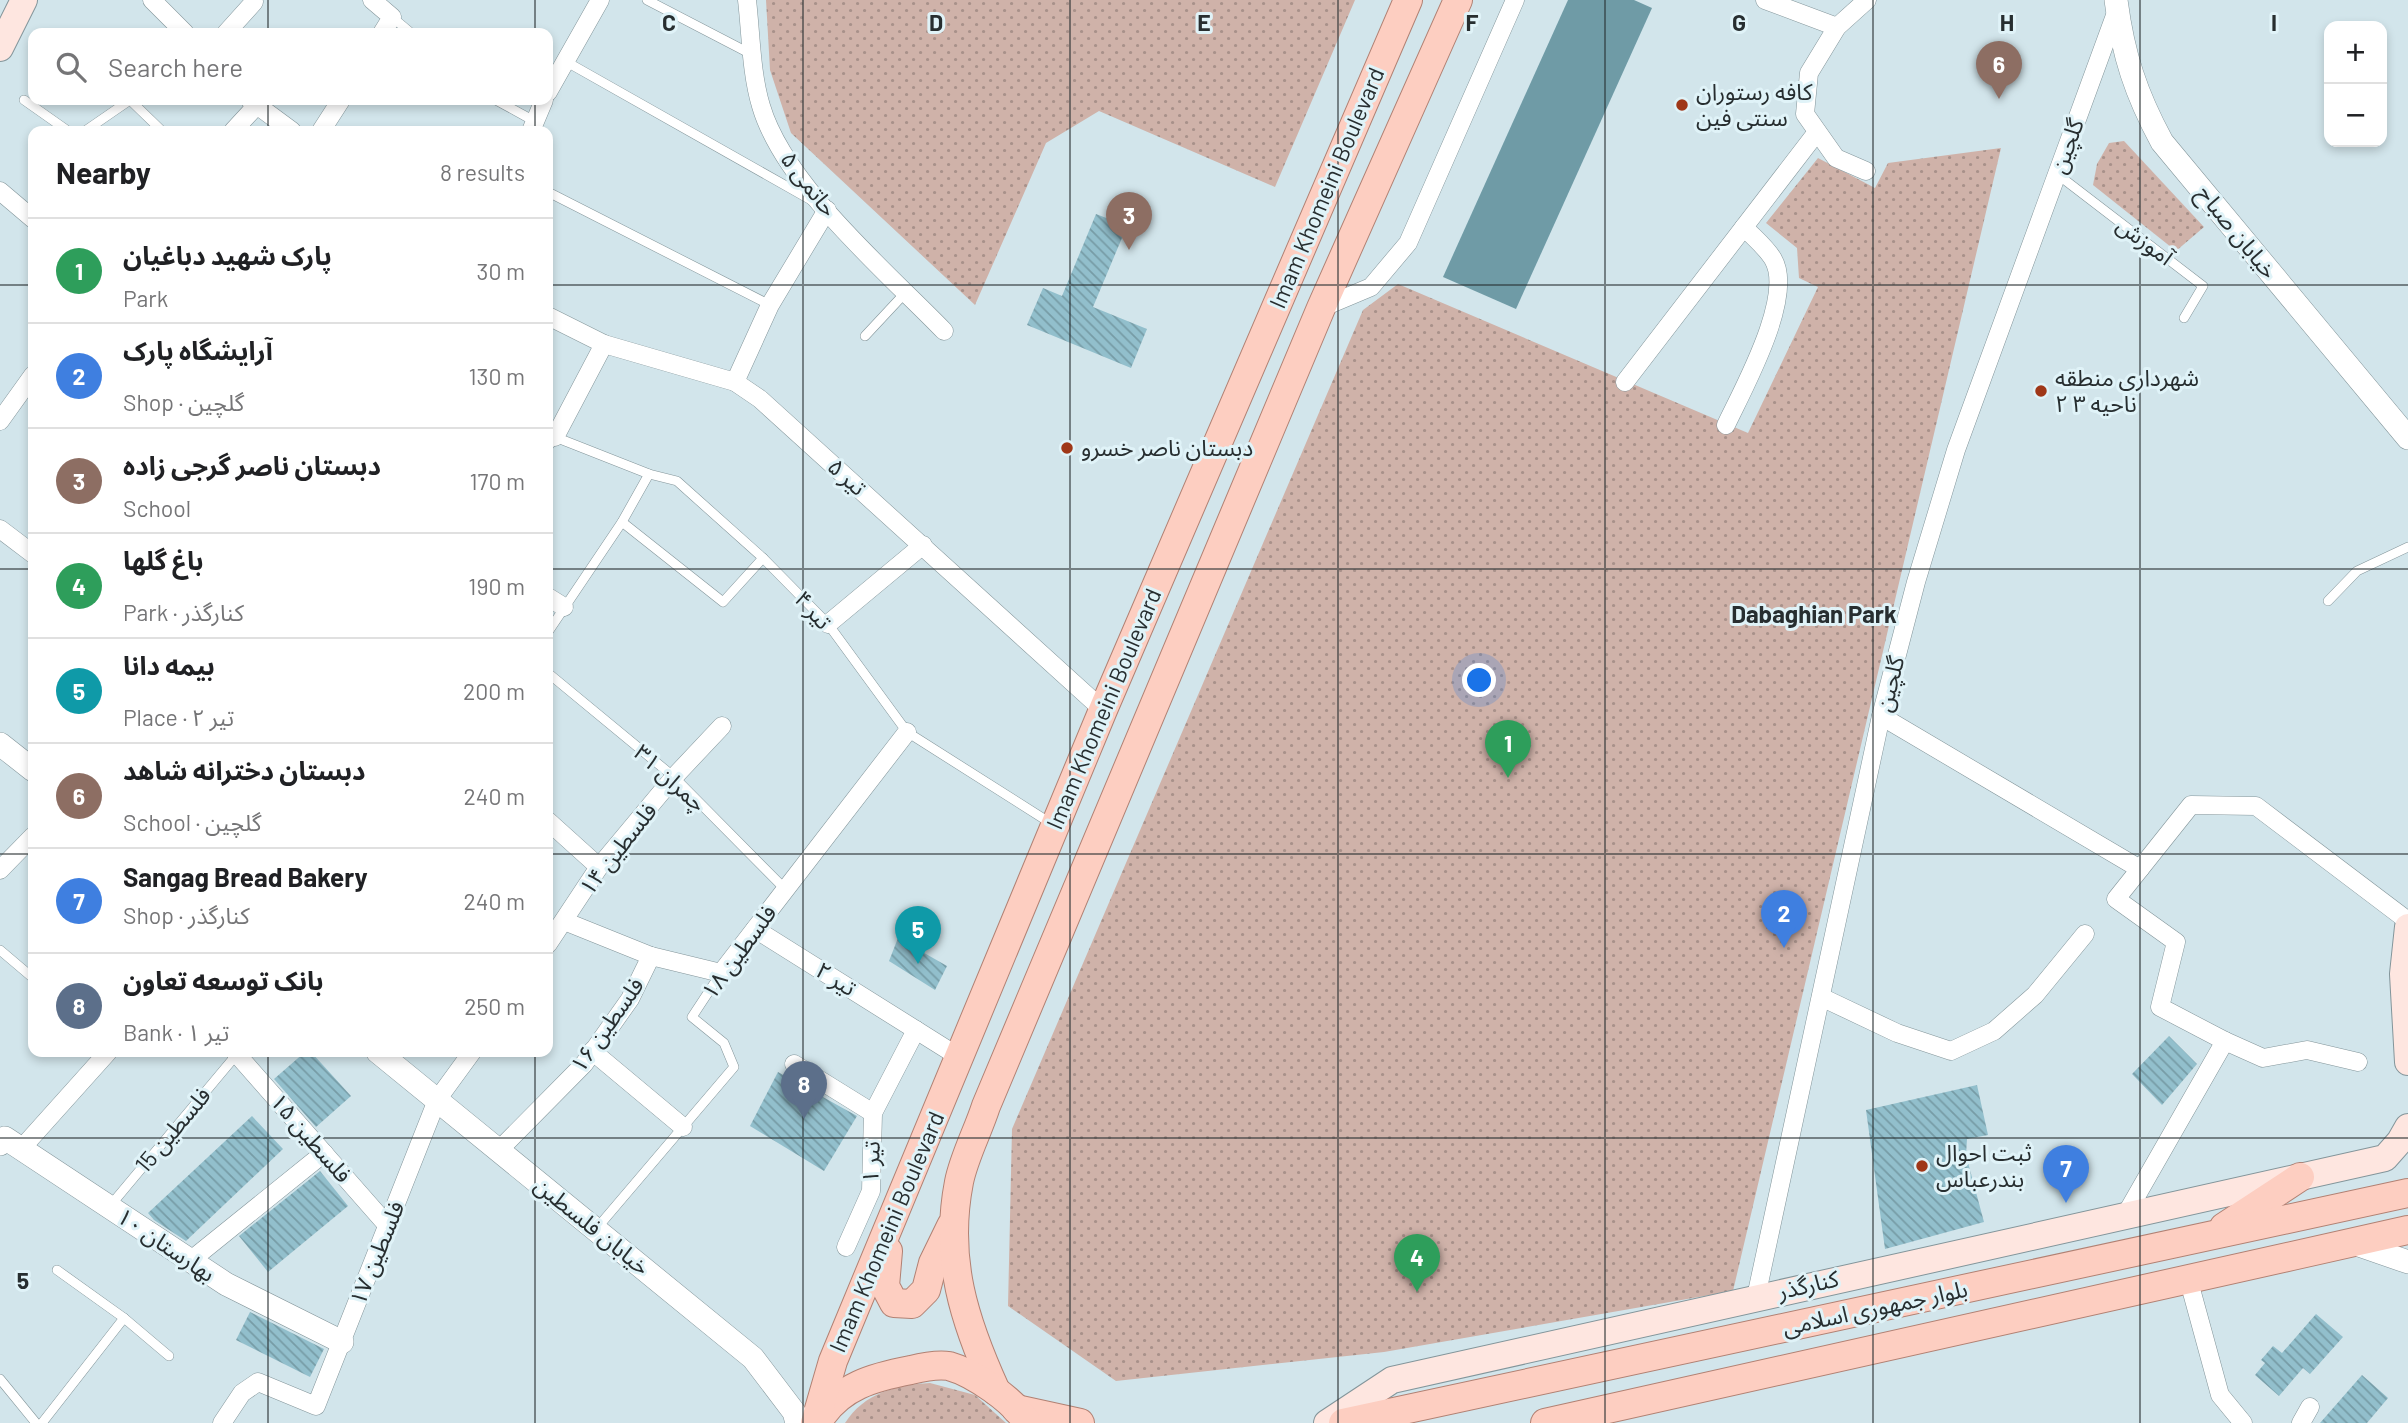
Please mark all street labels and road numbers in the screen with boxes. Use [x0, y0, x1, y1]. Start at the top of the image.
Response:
street label: Imam Khomeini Boulevard [1263, 63, 1390, 312]
street label: گلچین [2043, 114, 2091, 178]
street label: حاتمی ۵ [776, 145, 844, 222]
street label: خیابان صباح [2189, 179, 2284, 286]
street label: آموزش [2111, 210, 2181, 272]
street label: تیر ۵ [822, 452, 873, 502]
street label: تیر ۴ [788, 584, 838, 635]
street label: Imam Khomeini Boulevard [1040, 584, 1167, 833]
street label: گلچین [1869, 653, 1912, 715]
street label: چمران ۳۱ [627, 738, 713, 818]
street label: فلسطین ۱۴ [573, 797, 662, 900]
street label: فلسطین ۱۸ [695, 899, 782, 1004]
street label: تیر ۲ [811, 955, 862, 1002]
street label: فلسطین ۱۶ [563, 972, 649, 1077]
street label: فلسطین 15 [128, 1081, 216, 1178]
street label: فلسطین ۱۵ [265, 1087, 358, 1188]
street label: Imam Khomeini Boulevard [823, 1107, 950, 1356]
street label: تیر ۱ [855, 1140, 886, 1184]
street label: خیابان فلسطین [529, 1170, 656, 1280]
street label: فلسطین ۱۷ [343, 1197, 410, 1309]
street label: بهارستان ۱۰ [112, 1201, 221, 1288]
street label: کنارگذر [1774, 1263, 1842, 1306]
street label: بلوار جمهوری اسلامی [1780, 1274, 1970, 1341]

